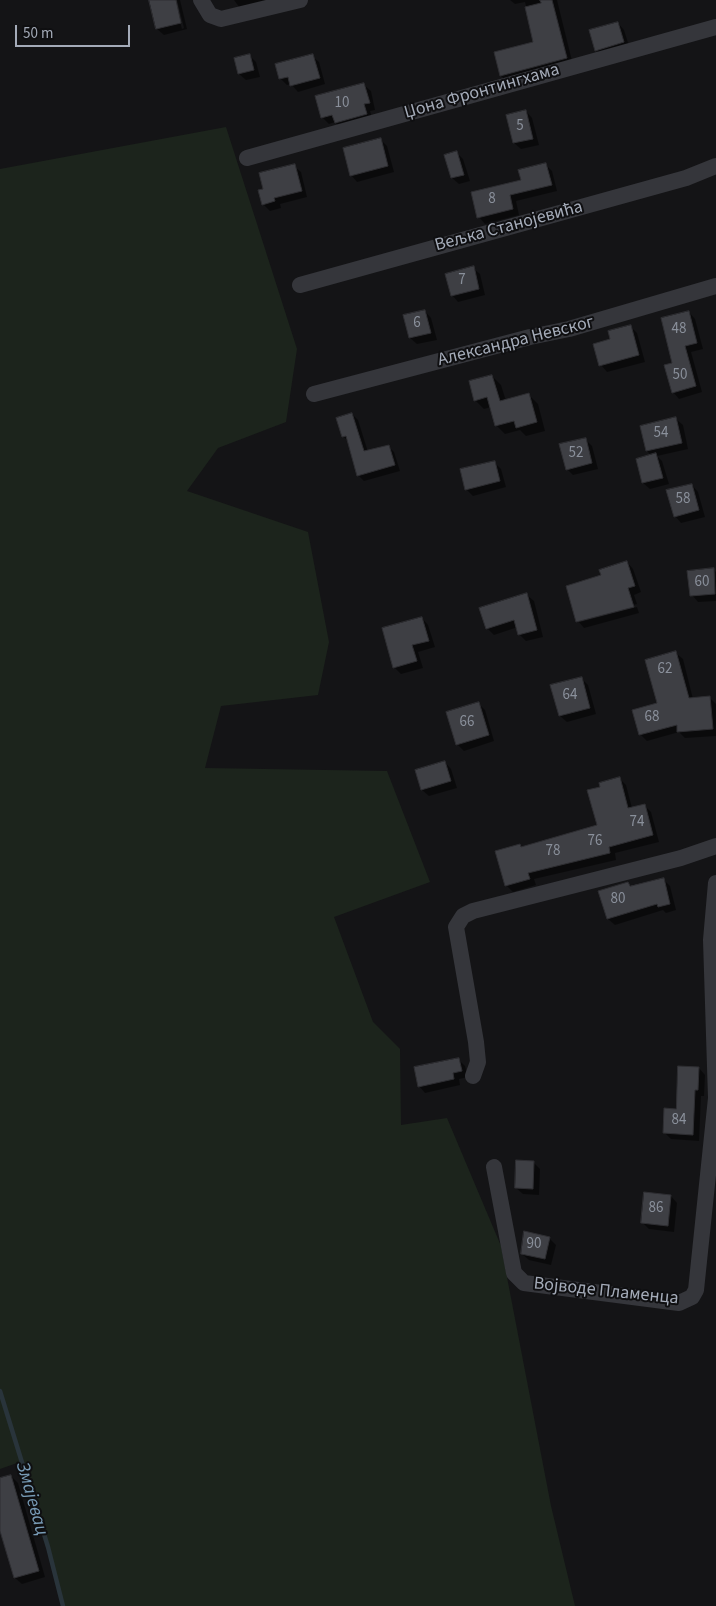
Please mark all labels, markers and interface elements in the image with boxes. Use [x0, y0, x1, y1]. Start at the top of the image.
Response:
scale bar [18, 15, 132, 47]
text: 50 m [23, 23, 53, 44]
street label: Џона Фронтингхама [402, 60, 562, 124]
house number: 10 [335, 95, 349, 113]
house number: 5 [516, 118, 524, 136]
house number: 8 [488, 191, 496, 209]
street label: Вељка Станојевића [433, 197, 585, 257]
house number: 7 [458, 272, 466, 290]
street label: Александра Невског [436, 312, 596, 372]
house number: 6 [413, 315, 421, 333]
house number: 48 [672, 321, 686, 339]
house number: 50 [673, 367, 687, 385]
house number: 54 [654, 425, 668, 443]
house number: 52 [569, 445, 583, 463]
house number: 58 [676, 491, 690, 509]
house number: 60 [695, 574, 709, 592]
house number: 62 [658, 661, 672, 679]
house number: 64 [563, 687, 577, 705]
house number: 68 [645, 709, 659, 727]
house number: 66 [460, 714, 474, 732]
house number: 74 [630, 814, 644, 832]
house number: 76 [588, 833, 602, 851]
house number: 78 [546, 843, 560, 861]
house number: 80 [611, 891, 625, 909]
house number: 84 [672, 1112, 686, 1130]
house number: 86 [649, 1200, 663, 1218]
house number: 90 [527, 1236, 541, 1254]
street label: Војводе Пламенца [532, 1274, 680, 1310]
water label: Змајевац [10, 1460, 52, 1538]

